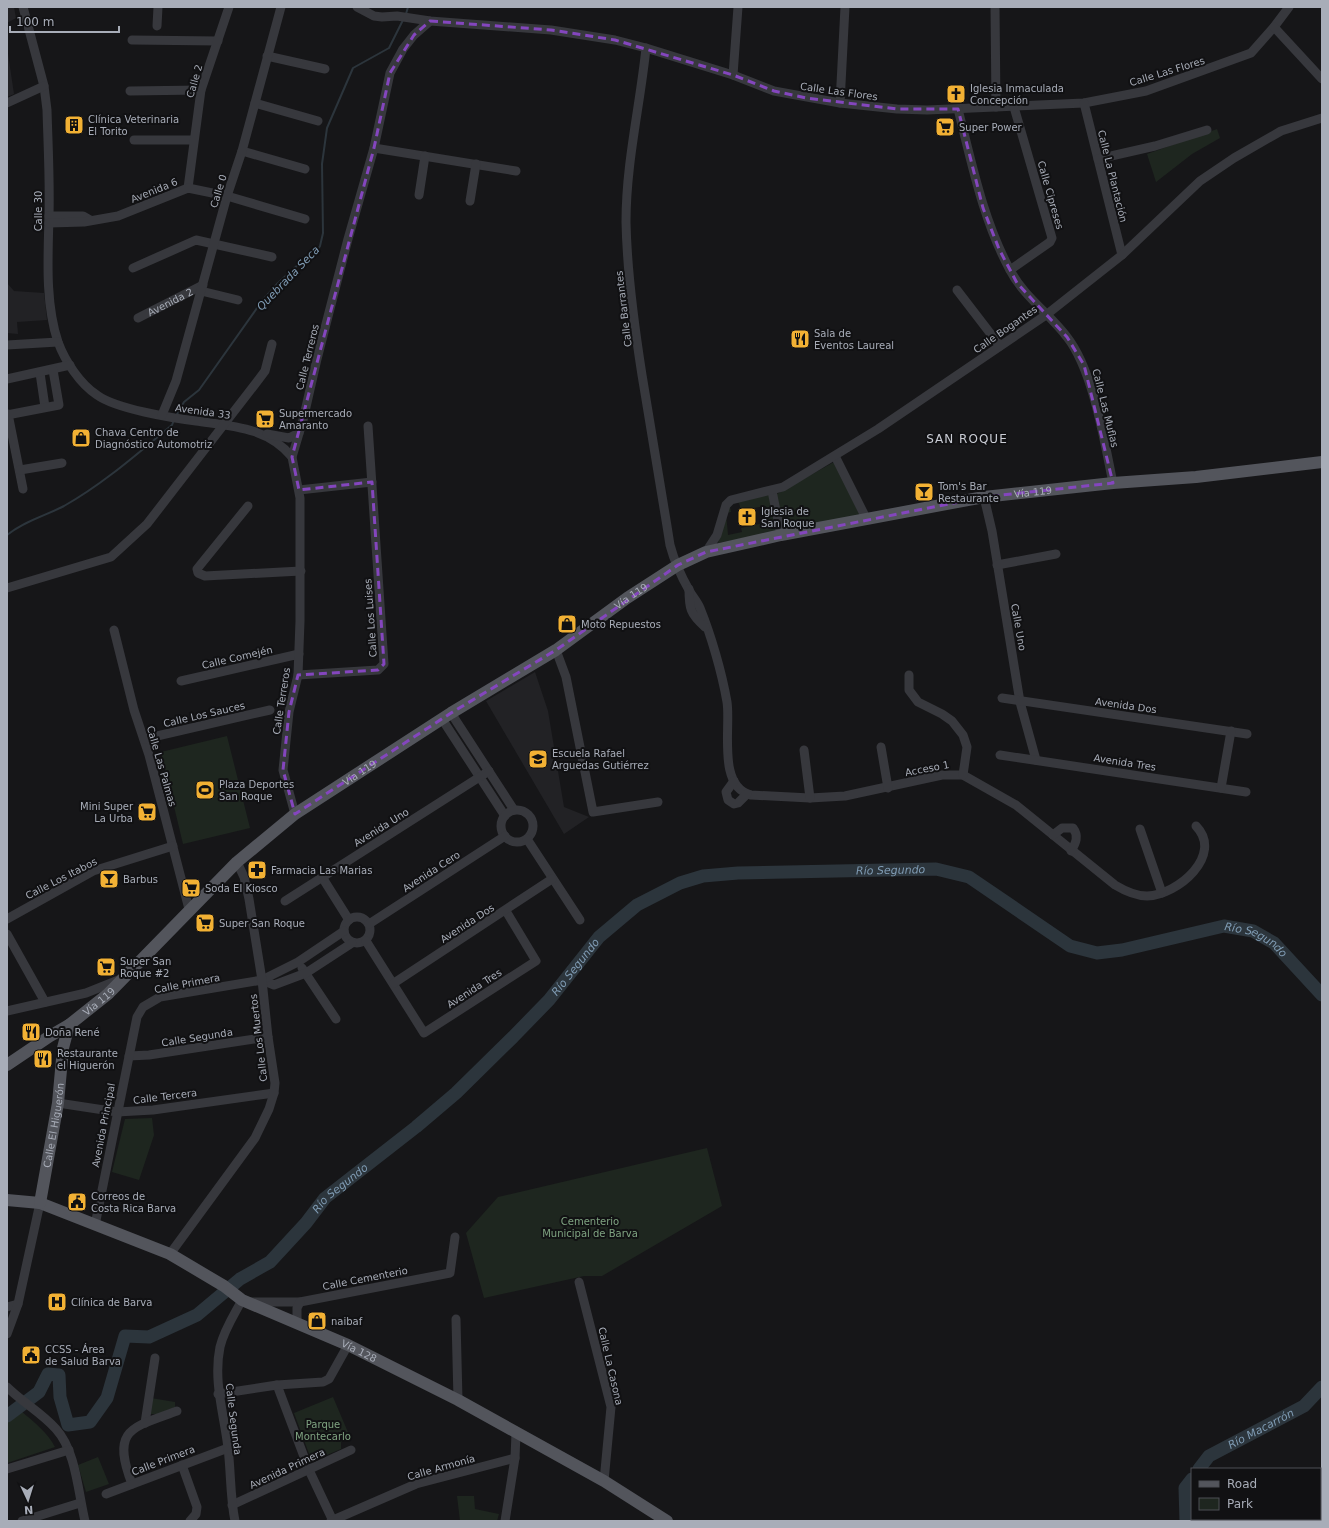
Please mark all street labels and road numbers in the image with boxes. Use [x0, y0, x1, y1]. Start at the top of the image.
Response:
street label: Calle Las Flores [1128, 55, 1206, 88]
street label: Calle 2 [184, 63, 205, 99]
street label: Calle Las Flores [800, 81, 878, 102]
street label: Calle La Plantación [1096, 129, 1129, 224]
street label: Calle Cipreses [1035, 160, 1066, 231]
street label: Calle 0 [208, 173, 229, 209]
street label: Avenida 6 [129, 176, 179, 205]
street label: Calle 30 [33, 191, 44, 231]
street label: Calle Barrantes [613, 270, 634, 348]
street label: Avenida 2 [146, 286, 195, 318]
street label: Calle Bogantes [971, 303, 1039, 355]
street label: Calle Terreros [294, 323, 321, 391]
street label: Calle Las Muflas [1090, 368, 1121, 449]
street label: Avenida 33 [175, 402, 231, 421]
street label: Vía 119 [1013, 485, 1052, 500]
street label: Calle Los Luises [362, 578, 379, 658]
street label: Vía 119 [612, 581, 650, 612]
street label: Calle Uno [1009, 603, 1028, 652]
street label: Calle Comején [201, 644, 274, 671]
street label: Calle Terreros [271, 667, 292, 735]
street label: Avenida Dos [1094, 696, 1157, 715]
street label: Calle Los Sauces [162, 700, 246, 729]
street label: Calle Las Palmas [145, 724, 178, 808]
street label: Avenida Tres [1093, 752, 1157, 773]
street label: Vía 119 [341, 758, 378, 788]
street label: Acceso 1 [904, 759, 950, 778]
street label: Avenida Uno [352, 806, 411, 849]
street label: Avenida Cero [400, 849, 462, 894]
street label: Calle Los Itabos [24, 856, 99, 901]
street label: Avenida Dos [438, 902, 496, 945]
street label: Avenida Tres [445, 967, 504, 1010]
street label: Calle Primera [153, 972, 221, 995]
street label: Vía 119 [81, 985, 117, 1018]
street label: Calle Los Muertos [248, 993, 269, 1082]
street label: Calle Segunda [161, 1026, 233, 1049]
street label: Calle El Higuerón [41, 1082, 66, 1169]
street label: Avenida Principal [90, 1082, 117, 1168]
street label: Calle Tercera [132, 1087, 198, 1106]
street label: Calle Cementerio [322, 1265, 409, 1292]
street label: Calle La Casona [596, 1326, 625, 1406]
street label: Vía 128 [340, 1338, 378, 1364]
street label: Calle Segunda [224, 1383, 243, 1455]
street label: Calle Primera [130, 1443, 196, 1478]
street label: Avenida Primera [248, 1446, 327, 1491]
street label: Calle Armonía [406, 1453, 476, 1482]

